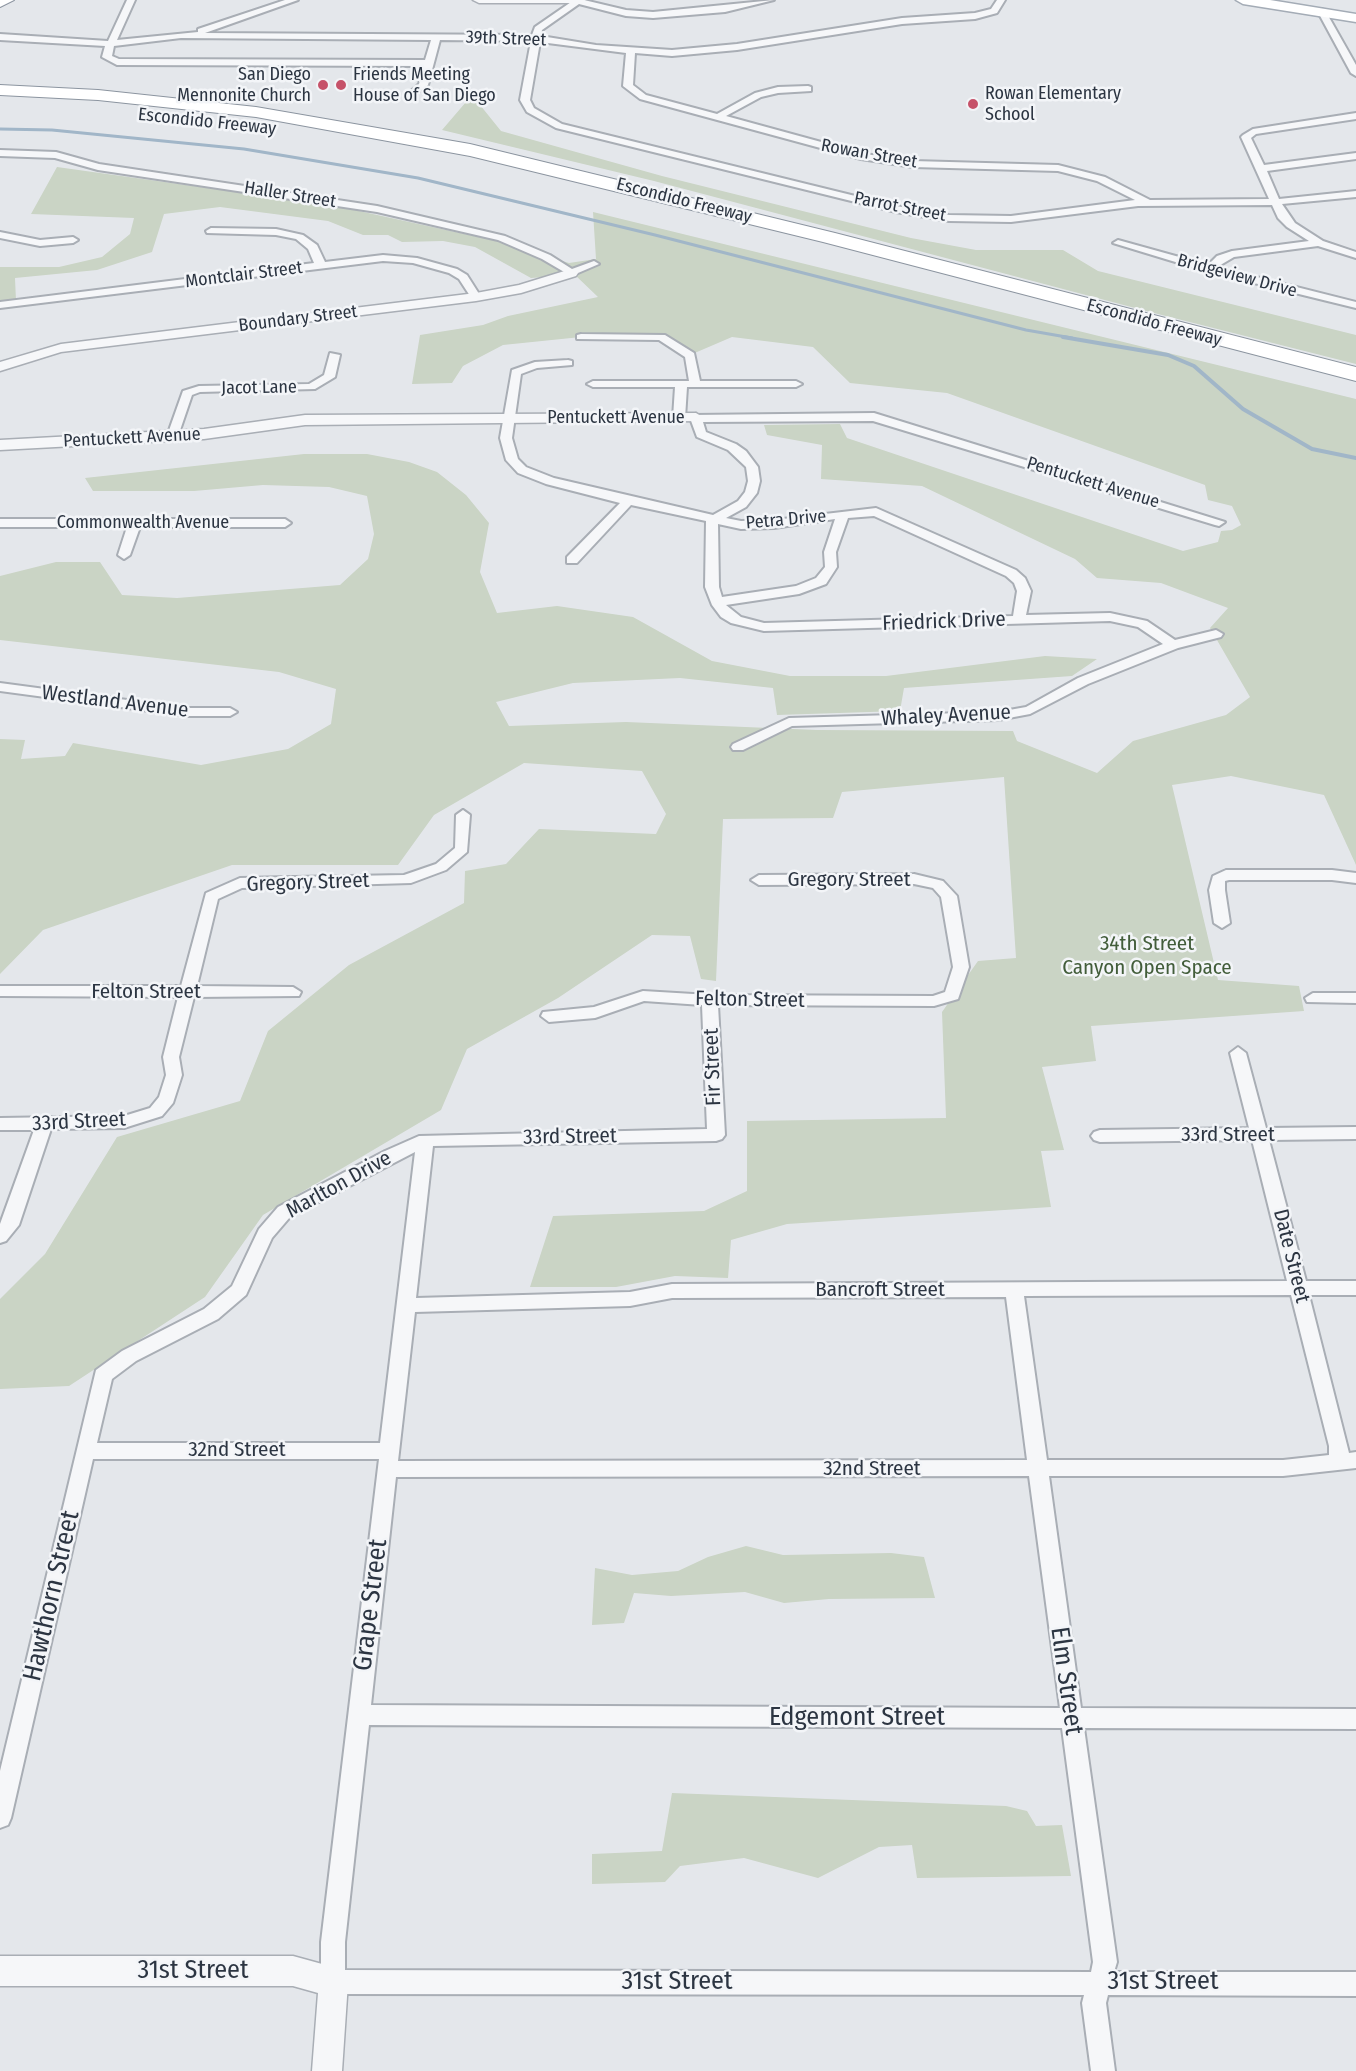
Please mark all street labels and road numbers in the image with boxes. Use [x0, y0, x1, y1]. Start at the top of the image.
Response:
street label: 39th Street [465, 27, 547, 51]
street label: Escondido Freeway [137, 104, 277, 140]
street label: Rowan Street [819, 135, 919, 173]
street label: Escondido Freeway [614, 174, 754, 228]
street label: Haller Street [243, 177, 337, 213]
street label: Parrot Street [852, 188, 948, 226]
street label: Bridgeview Drive [1175, 250, 1299, 302]
street label: Montclair Street [184, 257, 304, 293]
street label: Escondido Freeway [1084, 295, 1224, 351]
street label: Boundary Street [237, 301, 359, 337]
street label: Jacot Lane [221, 377, 297, 399]
street label: Pentuckett Avenue [547, 407, 685, 429]
street label: Pentuckett Avenue [63, 424, 201, 452]
street label: Pentuckett Avenue [1024, 453, 1162, 513]
street label: Petra Drive [745, 506, 827, 534]
street label: Commonwealth Avenue [57, 512, 229, 534]
street label: Friedrick Drive [882, 607, 1006, 637]
street label: Westland Avenue [40, 680, 190, 724]
street label: Whaley Avenue [880, 700, 1012, 732]
street label: Gregory Street [788, 867, 910, 893]
street label: Gregory Street [246, 868, 370, 898]
street label: Felton Street [91, 979, 201, 1005]
street label: Felton Street [695, 986, 805, 1014]
street label: Fir Street [699, 1028, 727, 1106]
street label: 33rd Street [32, 1107, 126, 1137]
street label: 33rd Street [1181, 1122, 1275, 1148]
street label: 33rd Street [523, 1124, 617, 1150]
street label: Marlton Drive [282, 1146, 396, 1224]
street label: Date Street [1267, 1206, 1315, 1306]
street label: Bancroft Street [815, 1277, 945, 1303]
street label: 32nd Street [188, 1437, 286, 1463]
street label: 32nd Street [823, 1456, 921, 1482]
street label: Hawthorn Street [17, 1508, 87, 1684]
street label: Grape Street [347, 1537, 395, 1673]
street label: Elm Street [1043, 1625, 1089, 1737]
street label: Edgemont Street [769, 1702, 945, 1734]
street label: 31st Street [138, 1955, 248, 1987]
street label: 31st Street [622, 1966, 732, 1998]
street label: 31st Street [1108, 1966, 1218, 1998]

